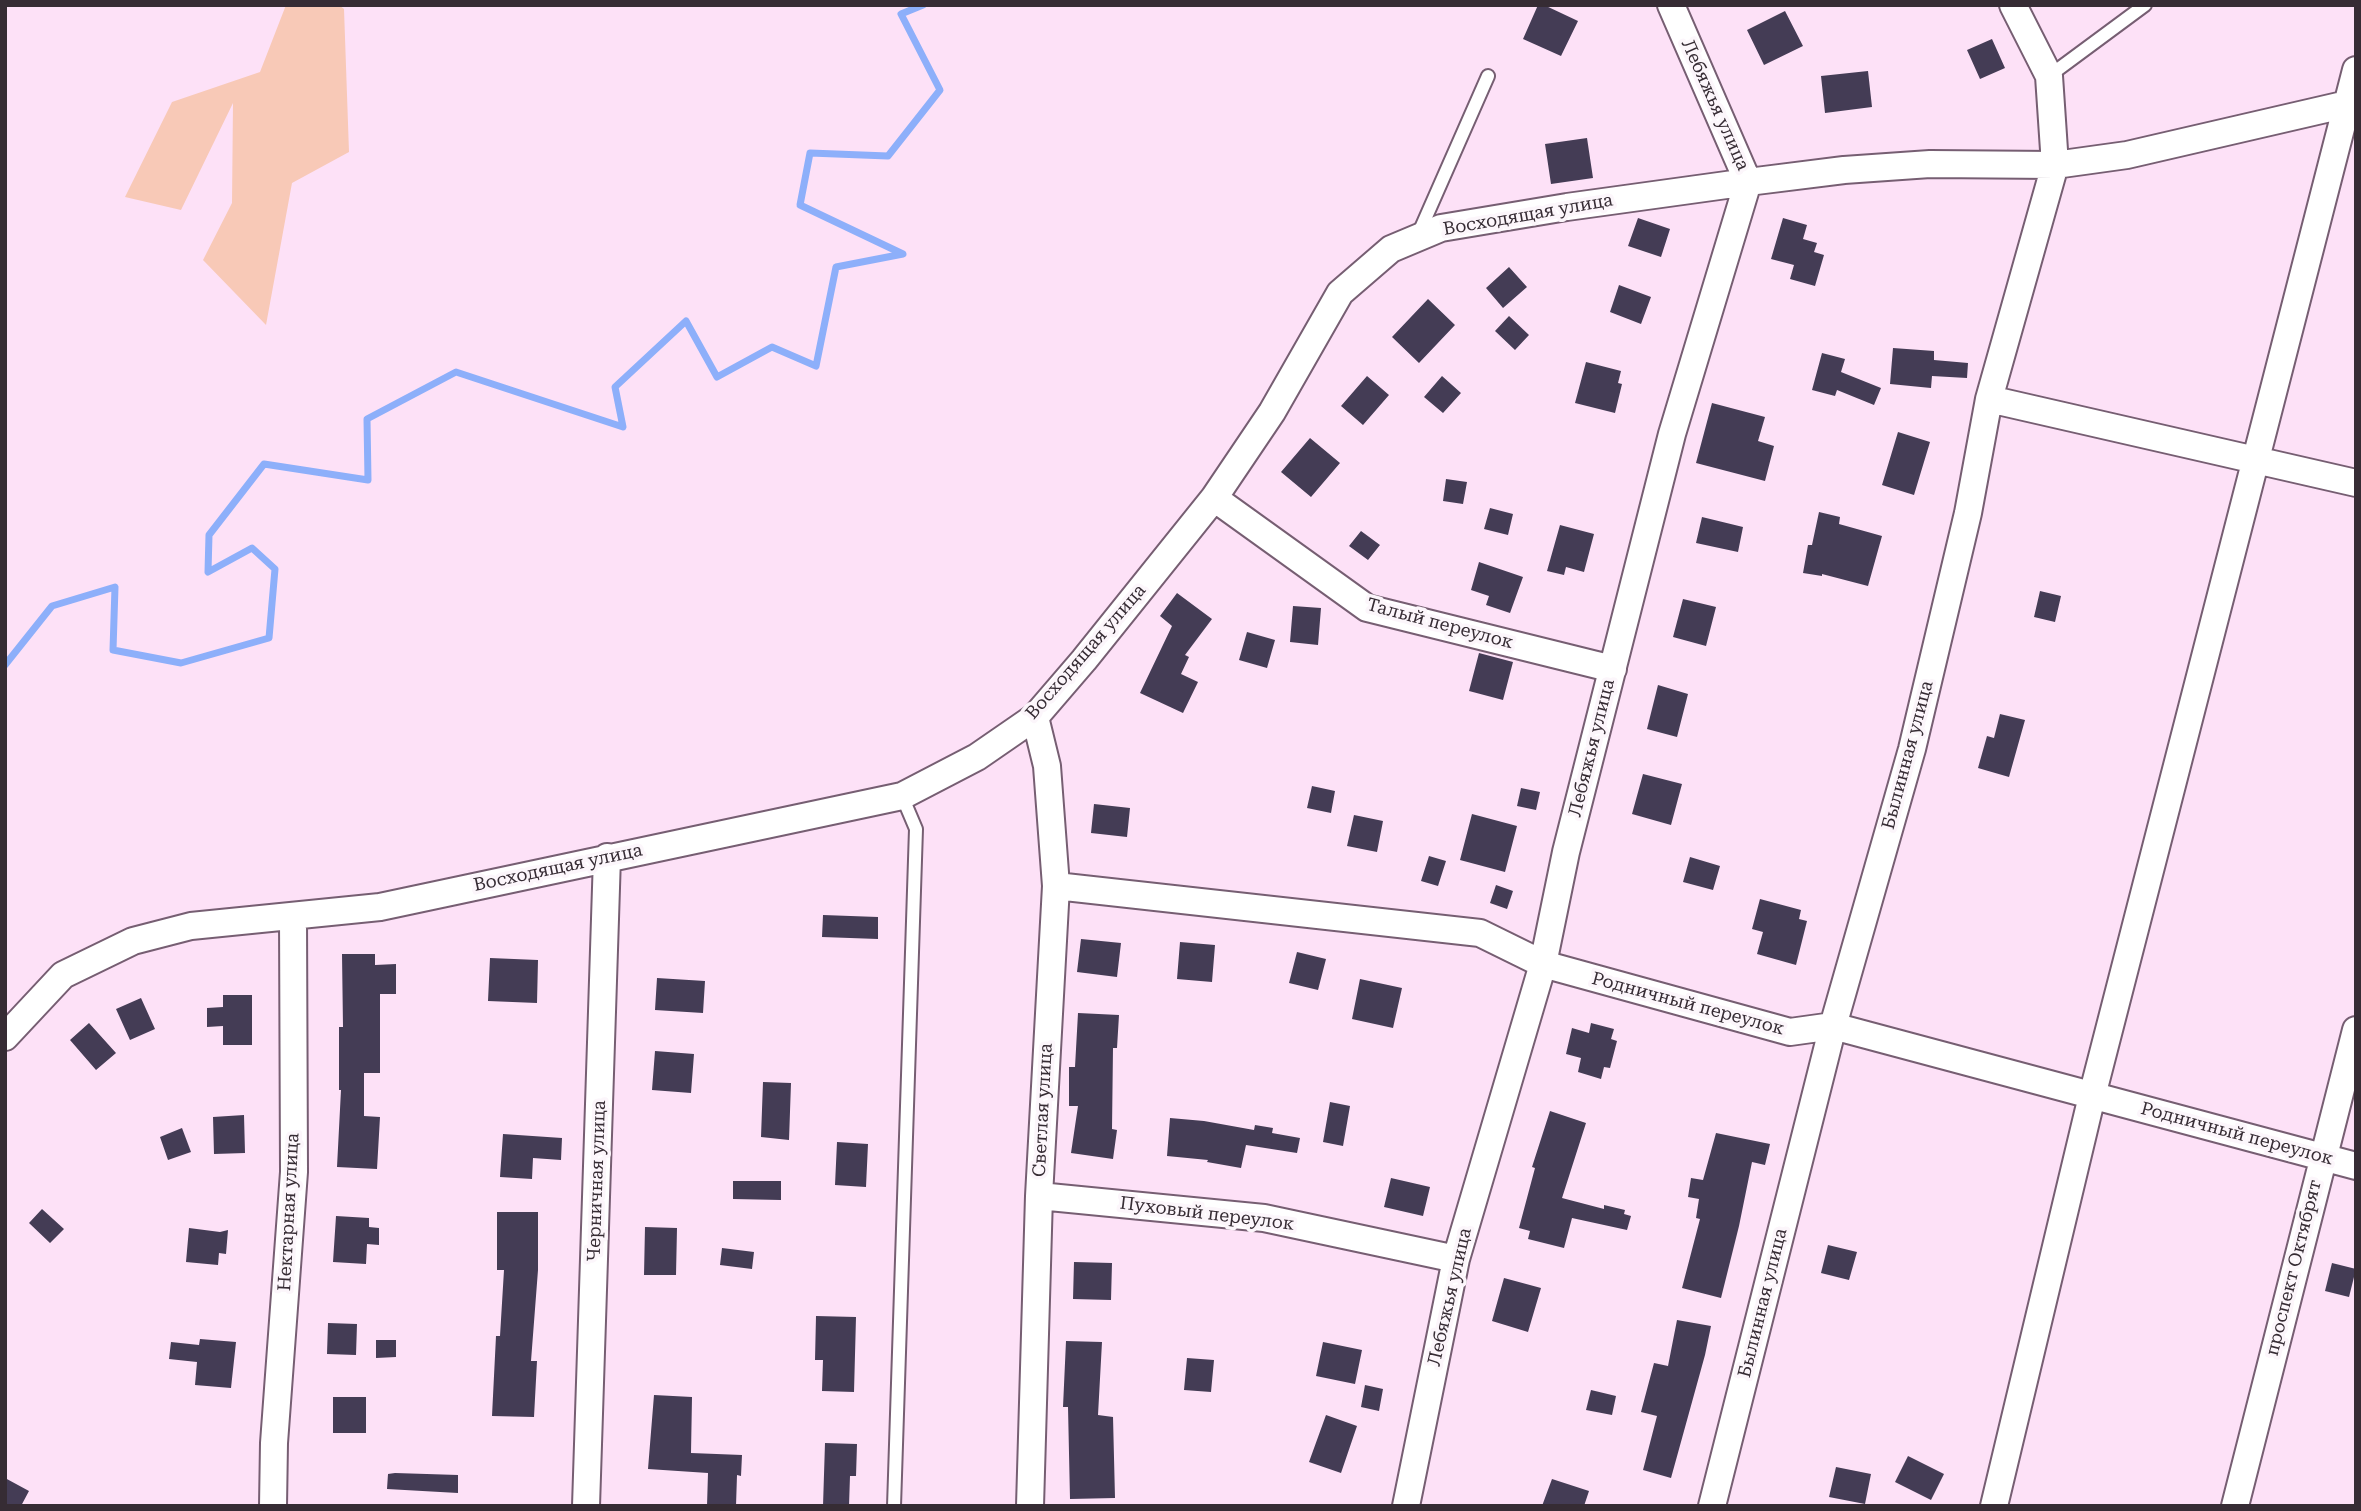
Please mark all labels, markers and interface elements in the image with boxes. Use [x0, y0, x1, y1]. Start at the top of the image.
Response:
street label: Лебяжья улица [1676, 36, 1754, 174]
street label: Восходящая улица [1441, 189, 1615, 241]
street label: Восходящая улица [1021, 580, 1151, 724]
street label: Талый переулок [1364, 594, 1516, 654]
street label: Лебяжья улица [1564, 677, 1620, 819]
street label: Былинная улица [1878, 678, 1938, 832]
street label: Восходящая улица [472, 840, 644, 896]
street label: Родничный переулок [1589, 968, 1787, 1040]
street label: Светлая улица [1029, 1043, 1057, 1177]
street label: Родничный переулок [2138, 1098, 2336, 1170]
street label: Черничная улица [583, 1100, 611, 1262]
street label: Нектарная улица [274, 1132, 304, 1292]
street label: проспект Октябрят [2262, 1178, 2326, 1358]
street label: Пуховый переулок [1119, 1193, 1295, 1235]
street label: Лебяжья улица [1424, 1226, 1476, 1368]
street label: Былинная улица [1734, 1226, 1792, 1380]

